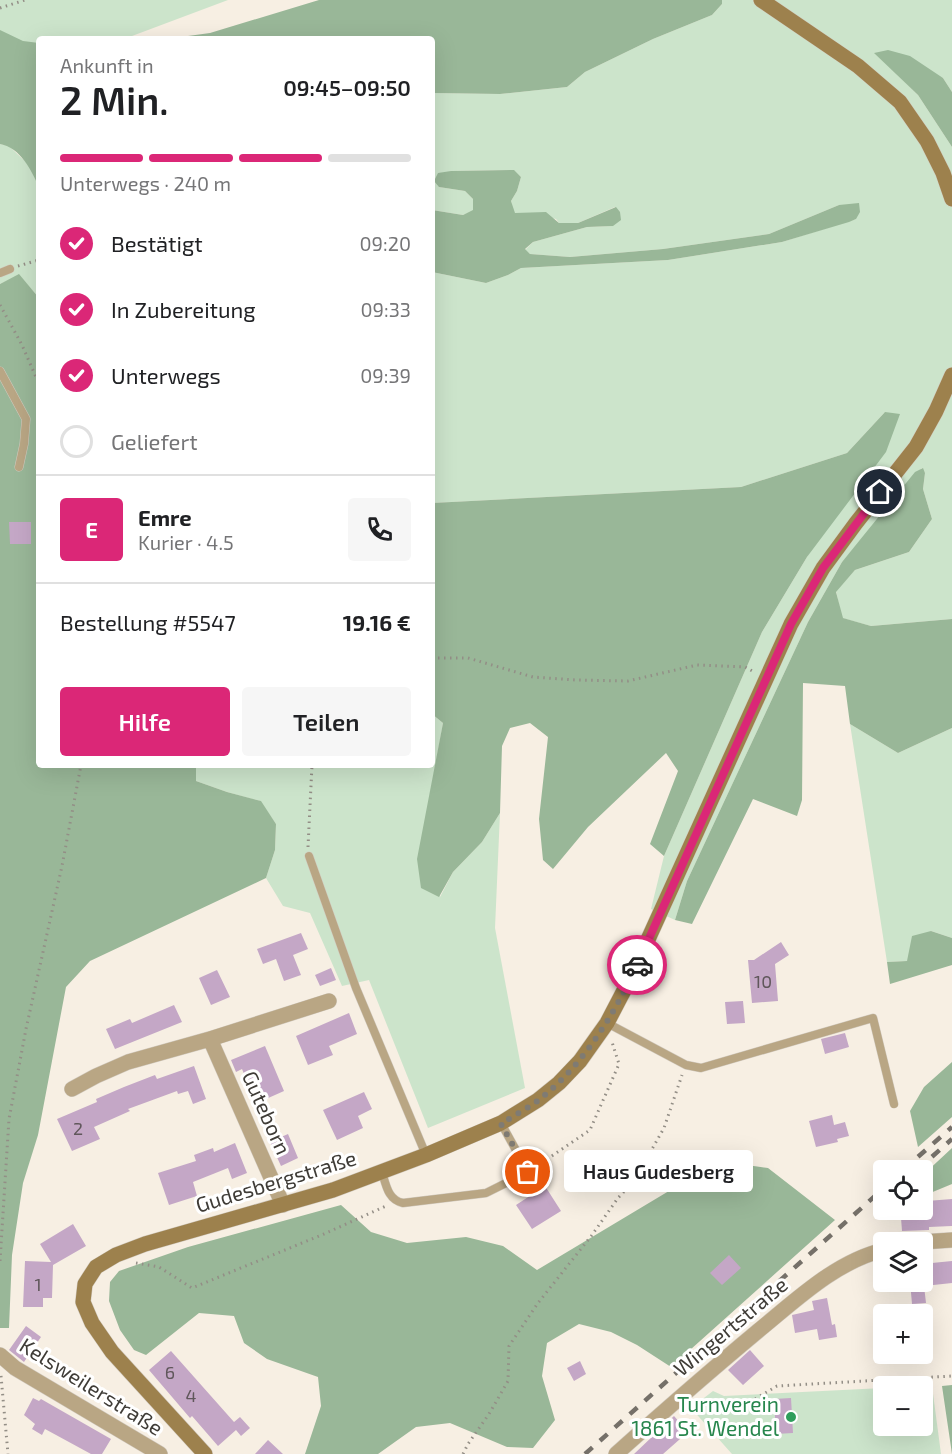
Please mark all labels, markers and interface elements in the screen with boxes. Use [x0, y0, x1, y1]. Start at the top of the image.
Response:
text: Ankunft in [60, 53, 154, 77]
text: 09:45–09:50 [283, 74, 411, 100]
text: 2 Min. [60, 76, 169, 123]
text: Unterwegs · 240 m [60, 171, 231, 195]
icon: check [60, 227, 93, 260]
text: Bestätigt [111, 230, 203, 256]
text: 09:20 [359, 231, 411, 255]
icon: check [60, 293, 93, 326]
text: In Zubereitung [111, 296, 256, 322]
text: 09:33 [361, 297, 411, 321]
icon: check [60, 359, 93, 392]
text: Unterwegs [111, 362, 221, 388]
text: 09:39 [360, 363, 411, 387]
text: Geliefert [111, 428, 198, 454]
pin [854, 466, 905, 517]
icon: home [863, 475, 896, 508]
button: phone [348, 498, 411, 561]
text: Emre [138, 504, 192, 530]
text: E [85, 516, 98, 542]
text: Kurier · 4.5 [138, 530, 234, 554]
text: Bestellung #5547 [60, 609, 236, 635]
text: 19.16 € [343, 609, 411, 635]
button: Hilfe [60, 687, 230, 756]
button: Teilen [242, 687, 411, 756]
courier [607, 935, 667, 995]
icon: car [621, 949, 654, 982]
house number: 10 [754, 970, 772, 992]
street label: Guteborn [238, 1067, 297, 1158]
house number: 2 [73, 1117, 83, 1139]
street label: Gudesbergstraße [192, 1144, 359, 1217]
pin [502, 1146, 553, 1197]
callout: Haus Gudesberg [564, 1151, 753, 1193]
icon: bag [511, 1155, 544, 1188]
text: Haus Gudesberg [583, 1159, 734, 1183]
map controls [873, 1160, 933, 1436]
button: locate [873, 1160, 933, 1220]
button: layers [873, 1232, 933, 1292]
street label: Wingertstraße [668, 1271, 792, 1381]
house number: 1 [34, 1273, 42, 1295]
button: + [873, 1304, 933, 1364]
street label: Kelsweilerstraße [16, 1332, 168, 1440]
house number: 6 [165, 1361, 175, 1383]
button: − [873, 1376, 933, 1436]
house number: 4 [185, 1384, 197, 1406]
place label: Turnverein 1861 St. Wendel [631, 1391, 780, 1440]
marker: Turnverein 1861 St. Wendel [784, 1410, 798, 1424]

